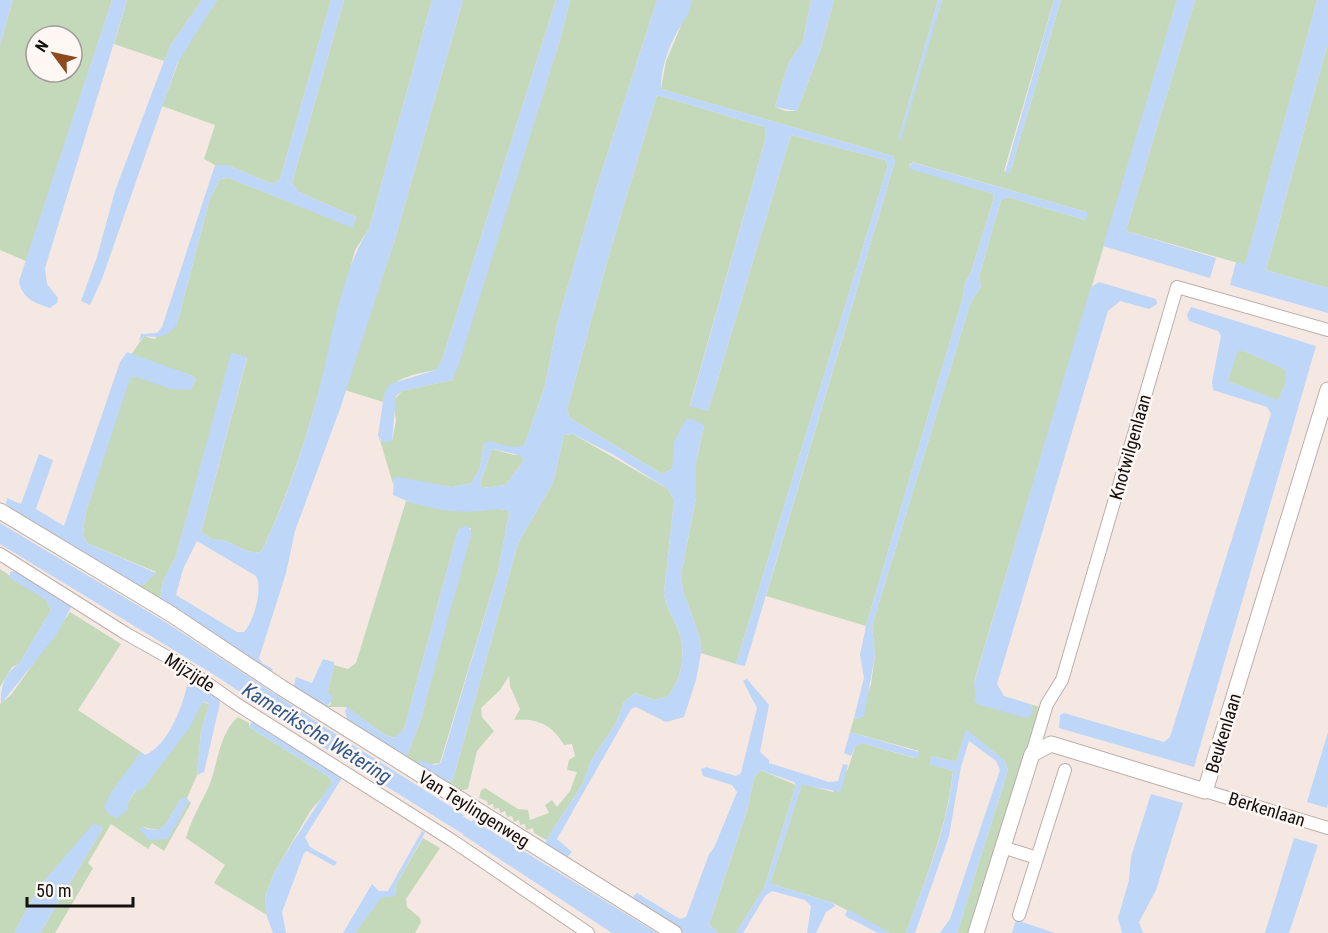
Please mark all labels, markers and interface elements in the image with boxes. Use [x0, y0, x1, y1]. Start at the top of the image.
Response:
north arrow [24, 24, 84, 84]
text: N [31, 37, 52, 55]
street label: Knotwilgenlaan [1105, 392, 1155, 502]
street label: Mijzijde [161, 648, 219, 696]
water label: Kameriksche Wetering [238, 677, 396, 789]
street label: Beukenlaan [1201, 691, 1245, 775]
street label: Van Teylingenweg [415, 766, 533, 852]
street label: Berkenlaan [1226, 787, 1308, 831]
scale bar [27, 870, 134, 908]
text: 50 m [36, 880, 71, 901]

